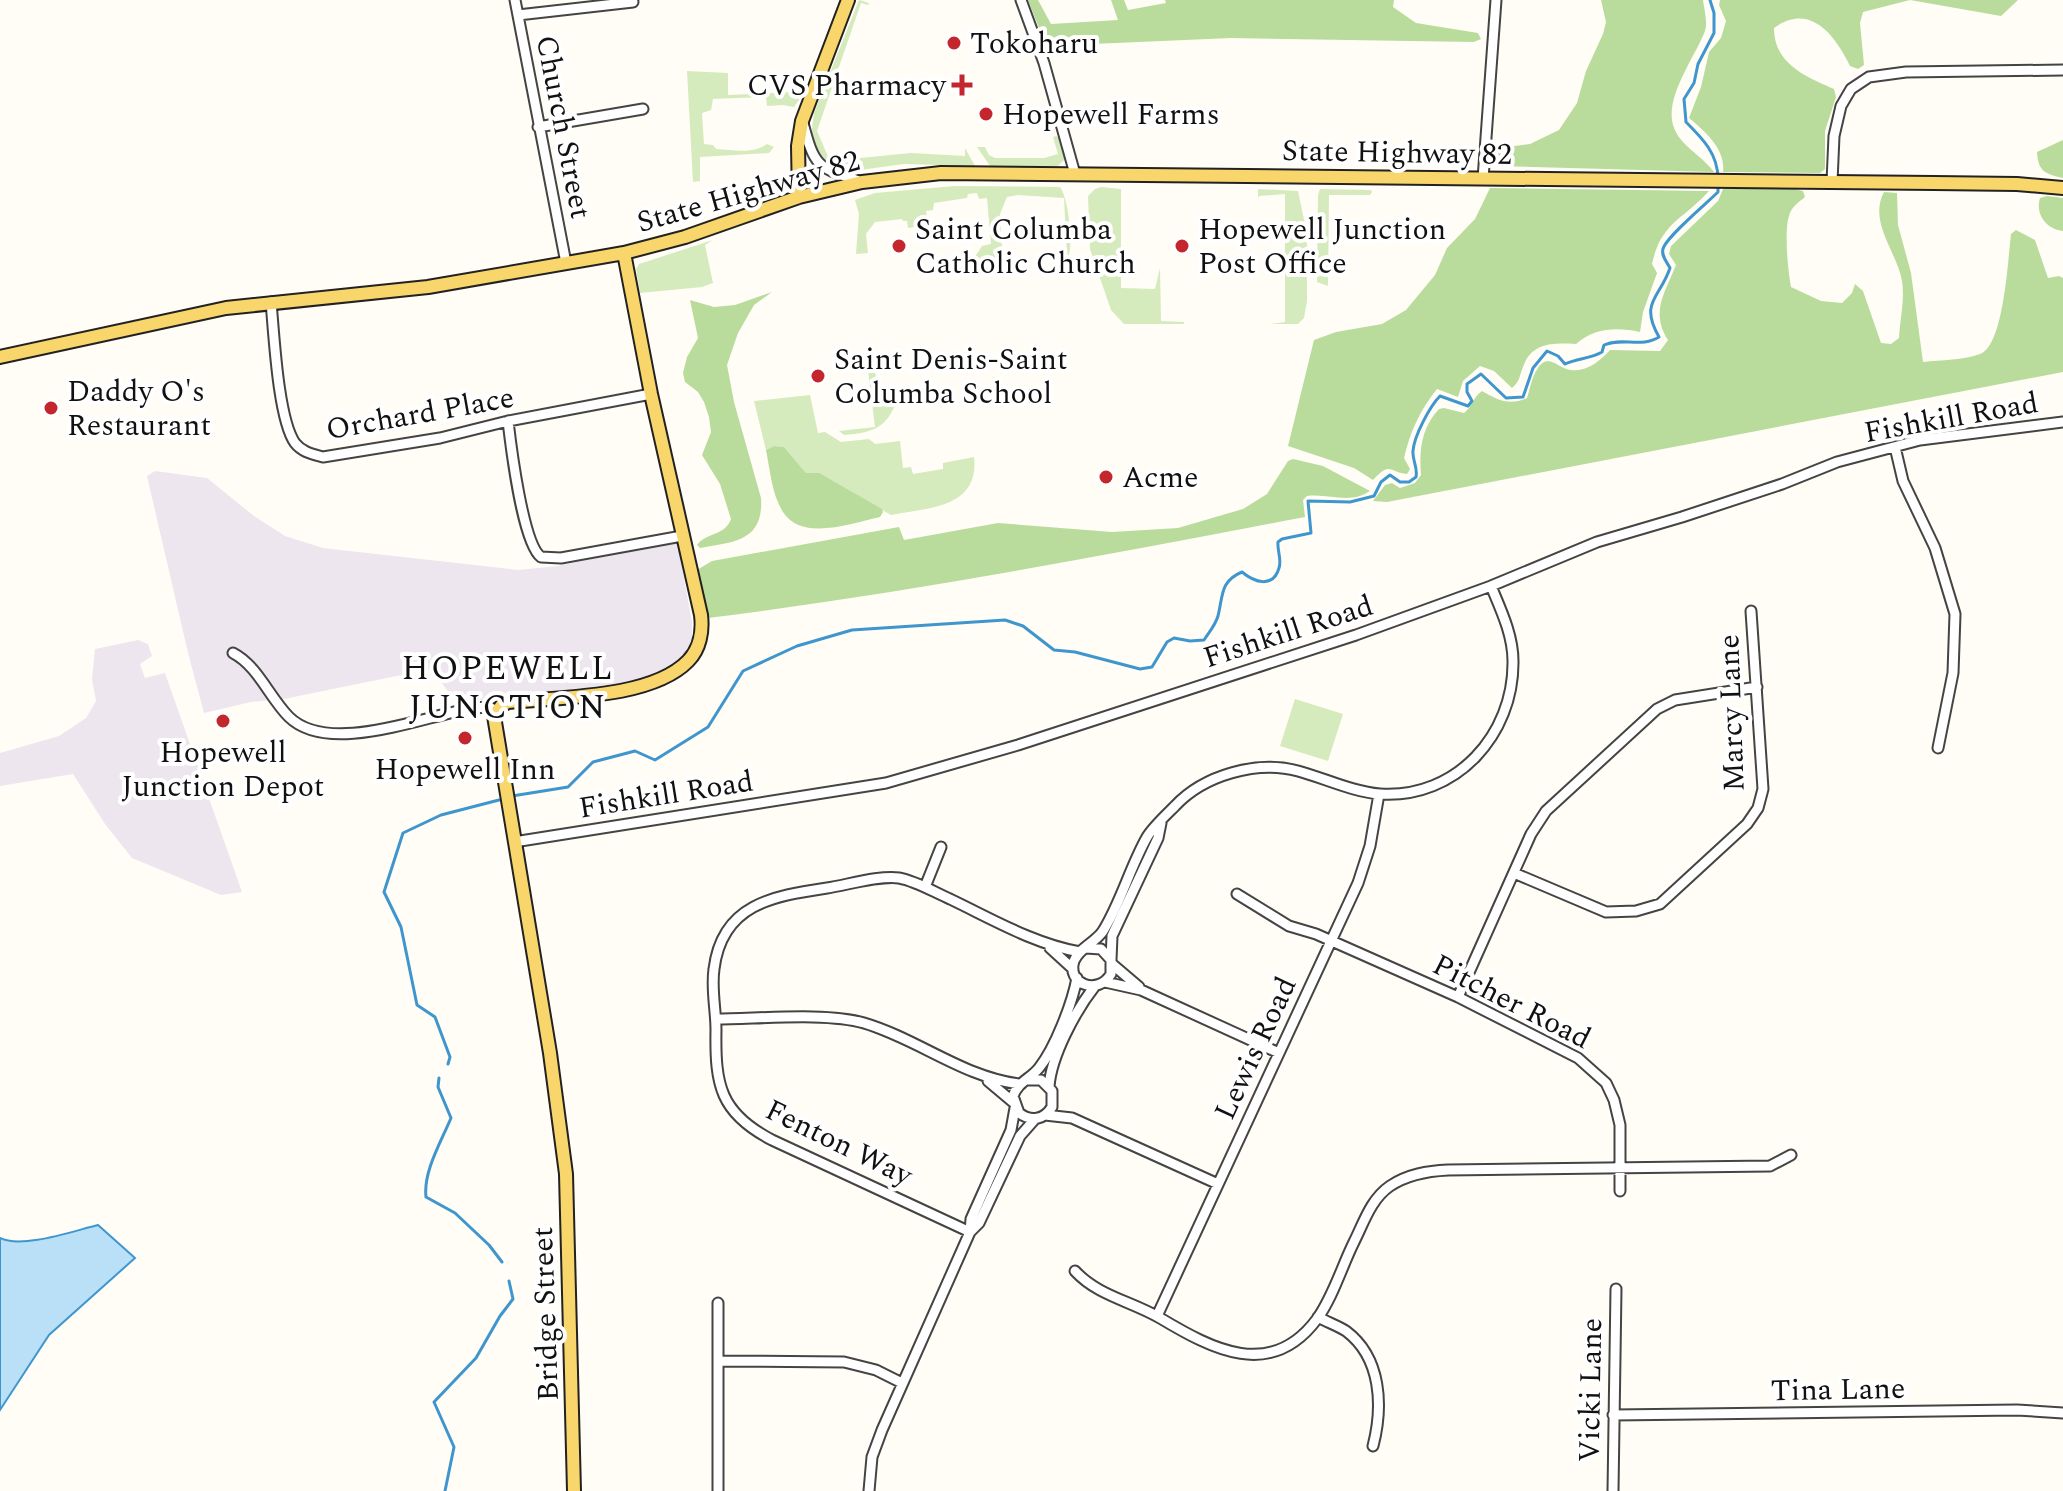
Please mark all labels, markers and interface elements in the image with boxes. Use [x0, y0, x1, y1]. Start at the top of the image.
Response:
place label: Tokoharu [970, 21, 1098, 67]
street label: Church Street [523, 31, 603, 223]
marker: Tokoharu [945, 34, 963, 52]
place label: CVS Pharmacy [747, 63, 948, 109]
marker: CVS Pharmacy [953, 76, 971, 94]
place label: Hopewell Farms [1002, 92, 1220, 138]
marker: Hopewell Farms [977, 105, 995, 123]
street label: State Highway 82 [1282, 128, 1512, 178]
street label: State Highway 82 [631, 138, 865, 246]
place label: Saint Columba Catholic Church [915, 207, 1136, 287]
place label: Hopewell Junction Post Office [1198, 207, 1446, 287]
marker: Saint Columba Catholic Church [890, 237, 908, 255]
marker: Hopewell Junction Post Office [1173, 237, 1191, 255]
place label: Saint Denis-Saint Columba School [834, 337, 1068, 417]
marker: Saint Denis-Saint Columba School [809, 367, 827, 385]
place label: Daddy O's Restaurant [67, 369, 211, 449]
street label: Orchard Place [323, 375, 518, 453]
street label: Fishkill Road [1860, 380, 2042, 456]
marker: Daddy O's Restaurant [42, 399, 60, 417]
place label: Acme [1122, 455, 1199, 501]
marker: Acme [1097, 468, 1115, 486]
street label: Fishkill Road [1197, 583, 1379, 681]
street label: Marcy Lane [1706, 634, 1758, 792]
district label: HOPEWELL JUNCTION [402, 643, 615, 734]
marker: Hopewell Junction Depot [214, 712, 232, 730]
marker: Hopewell Inn [456, 729, 474, 747]
place label: Hopewell Junction Depot [122, 730, 324, 810]
place label: Hopewell Inn [374, 747, 556, 793]
street label: Fishkill Road [576, 758, 757, 831]
street label: Pitcher Road [1424, 942, 1599, 1062]
street label: Lewis Road [1203, 969, 1309, 1128]
street label: Fenton Way [757, 1087, 922, 1199]
street label: Bridge Street [520, 1226, 572, 1402]
street label: Vicki Lane [1567, 1317, 1615, 1463]
street label: Tina Lane [1770, 1366, 1906, 1414]

